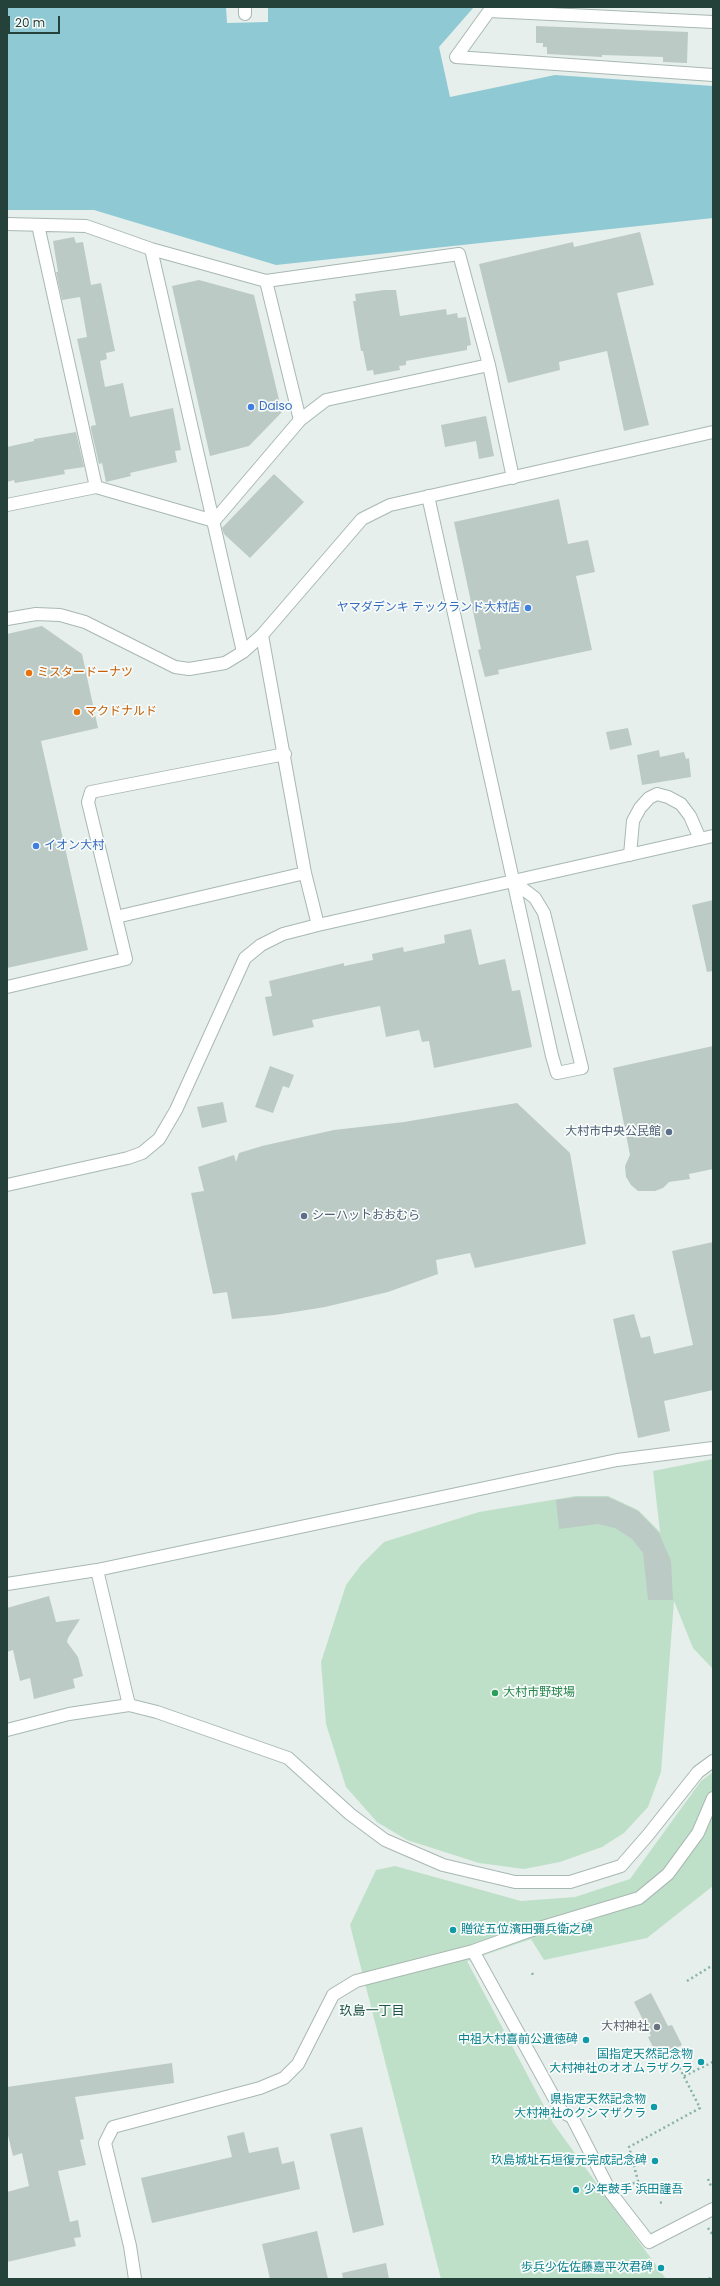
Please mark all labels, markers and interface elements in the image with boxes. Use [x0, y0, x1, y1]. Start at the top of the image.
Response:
scale bar [10, 8, 62, 34]
text: 20 m [15, 14, 45, 31]
place label: Daiso [259, 400, 292, 414]
marker: Daiso [246, 402, 256, 412]
place label: ヤマダデンキ テックランド大村店 [337, 601, 520, 615]
marker: ヤマダデンキ テックランド大村店 [523, 603, 533, 613]
place label: ミスタードーナツ [37, 666, 133, 680]
marker: ミスタードーナツ [24, 668, 34, 678]
place label: マクドナルド [85, 705, 157, 719]
marker: マクドナルド [72, 707, 82, 717]
place label: イオン大村 [44, 839, 104, 853]
marker: イオン大村 [31, 841, 41, 851]
place label: 大村市中央公民館 [565, 1125, 661, 1139]
marker: 大村市中央公民館 [664, 1127, 674, 1137]
place label: シーハットおおむら [312, 1209, 420, 1223]
marker: シーハットおおむら [299, 1211, 309, 1221]
place label: 大村市野球場 [503, 1686, 575, 1700]
marker: 大村市野球場 [490, 1688, 500, 1698]
place label: 贈従五位濱田彌兵衛之碑 [461, 1923, 593, 1937]
marker: 贈従五位濱田彌兵衛之碑 [448, 1925, 458, 1935]
district label: 玖島一丁目 [340, 2004, 404, 2020]
place label: 大村神社 [601, 2020, 649, 2034]
marker: 大村神社 [652, 2022, 662, 2032]
place label: 中祖大村喜前公遺徳碑 [458, 2033, 578, 2047]
marker: 中祖大村喜前公遺徳碑 [581, 2035, 591, 2045]
place label: 国指定天然記念物 大村神社のオオムラザクラ [549, 2048, 693, 2076]
marker: 国指定天然記念物 大村神社のオオムラザクラ [696, 2057, 706, 2067]
place label: 県指定天然記念物 大村神社のクシマザクラ [514, 2093, 646, 2121]
marker: 県指定天然記念物 大村神社のクシマザクラ [649, 2102, 659, 2112]
place label: 玖島城址石垣復元完成記念碑 [491, 2154, 647, 2168]
marker: 玖島城址石垣復元完成記念碑 [650, 2156, 660, 2166]
place label: 少年鼓手 浜田謹吾 [584, 2183, 683, 2197]
marker: 少年鼓手 浜田謹吾 [571, 2185, 581, 2195]
place label: 歩兵少佐佐藤嘉平次君碑 [521, 2261, 653, 2275]
marker: 歩兵少佐佐藤嘉平次君碑 [656, 2263, 666, 2273]

